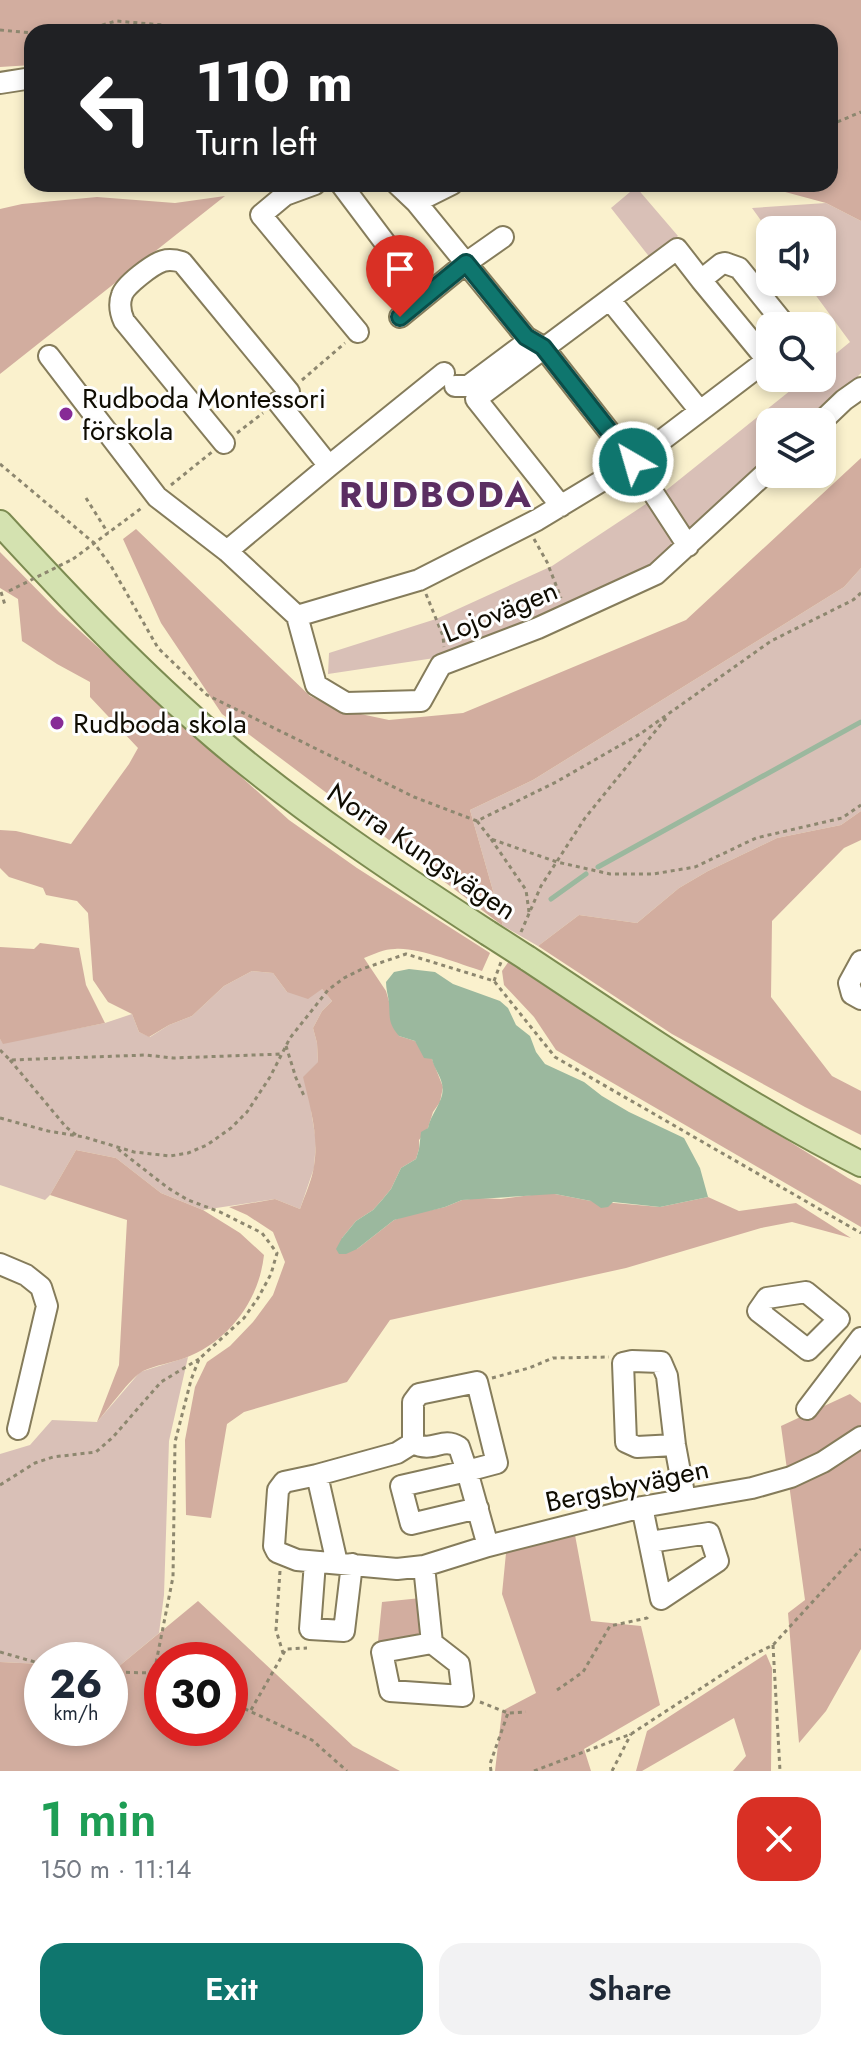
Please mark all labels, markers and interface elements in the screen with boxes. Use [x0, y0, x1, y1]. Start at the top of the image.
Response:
text: 110 m [196, 41, 353, 122]
icon: left [64, 56, 168, 160]
text: Turn left [196, 116, 317, 168]
map controls [756, 216, 836, 488]
button: sound [756, 216, 836, 296]
pin [366, 235, 434, 317]
icon: arrive [378, 247, 422, 291]
button: search [756, 312, 836, 392]
place label: Rudboda Montessori förskola [82, 378, 326, 451]
marker: Rudboda Montessori förskola [57, 405, 75, 423]
button: layers [756, 408, 836, 488]
position arrow [591, 420, 675, 504]
district label: RUDBODA [339, 468, 533, 520]
street label: Lojovägen [437, 570, 564, 653]
place label: Rudboda skola [73, 703, 247, 744]
marker: Rudboda skola [48, 714, 66, 732]
street label: Norra Kungsvägen [319, 773, 525, 930]
street label: Bergsbyvägen [542, 1448, 713, 1523]
speed limit sign: 30 [144, 1642, 248, 1746]
text: 26 [50, 1655, 103, 1713]
text: km/h [53, 1699, 99, 1728]
text: 1 min [40, 1785, 157, 1854]
button: close [737, 1797, 821, 1881]
text: 150 m · 11:14 [40, 1850, 192, 1888]
button: Exit [40, 1943, 423, 2035]
button: Share [439, 1943, 821, 2035]

